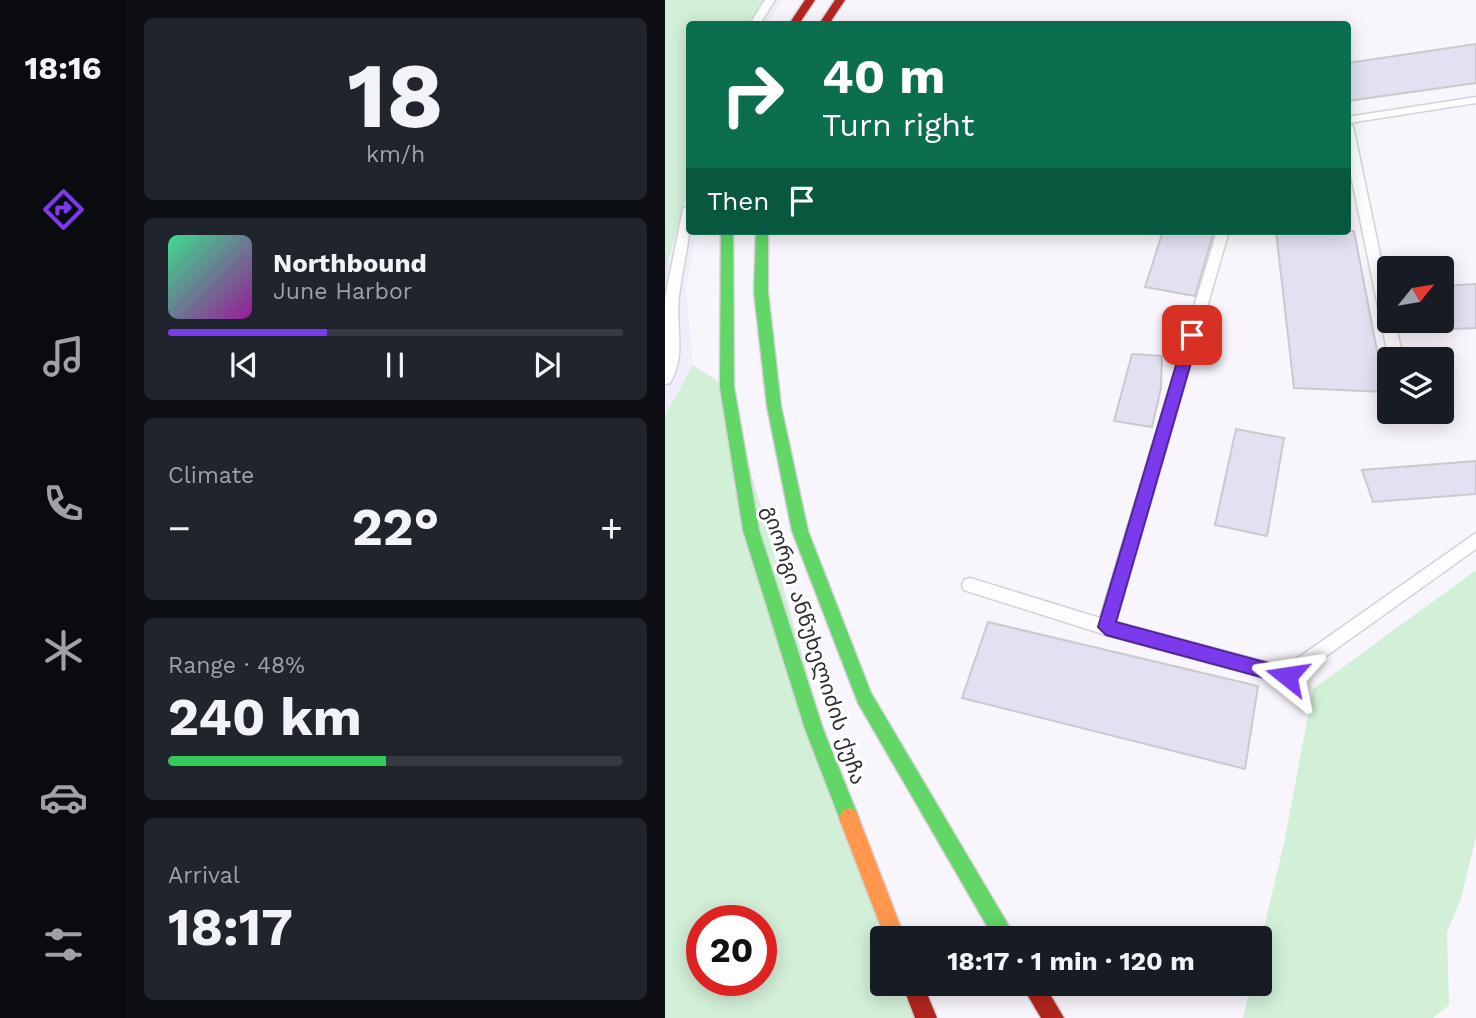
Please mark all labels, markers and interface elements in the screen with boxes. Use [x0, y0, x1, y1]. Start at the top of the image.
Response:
text: 18 [347, 42, 444, 149]
text: 40 m [822, 47, 945, 105]
text: 18:16 [24, 49, 102, 87]
icon: right [707, 49, 798, 140]
text: Turn right [822, 106, 974, 144]
text: km/h [366, 141, 425, 168]
icon: arrive [783, 182, 821, 220]
icon: directions [39, 185, 88, 234]
text: Then [707, 186, 769, 216]
text: Northbound [273, 248, 427, 278]
north arrow [1377, 256, 1454, 332]
map controls [1377, 256, 1454, 424]
text: June Harbor [273, 278, 412, 305]
pin [1162, 305, 1222, 365]
icon: arrive [1173, 316, 1211, 354]
icon: music [39, 332, 88, 381]
icon: previous [225, 346, 263, 384]
icon: pause [376, 346, 414, 384]
icon: next [528, 346, 566, 384]
button: layers [1377, 347, 1454, 424]
text: Climate [168, 462, 254, 489]
icon: phone [39, 479, 88, 528]
text: 22° [352, 497, 439, 558]
street label: გიორგი ანწუხელიძის ქუჩა [757, 502, 871, 788]
text: − [168, 506, 191, 550]
text: + [600, 506, 623, 550]
icon: climate [39, 626, 88, 675]
position arrow [1250, 639, 1324, 713]
text: Range · 48% [168, 652, 305, 679]
text: 240 km [168, 687, 362, 748]
icon: car [39, 773, 88, 822]
text: Arrival [168, 862, 240, 889]
text: 18:17 [168, 897, 293, 958]
speed limit sign: 20 [686, 905, 777, 996]
icon: filters [39, 920, 88, 969]
text: 18:17 · 1 min · 120 m [947, 946, 1195, 976]

